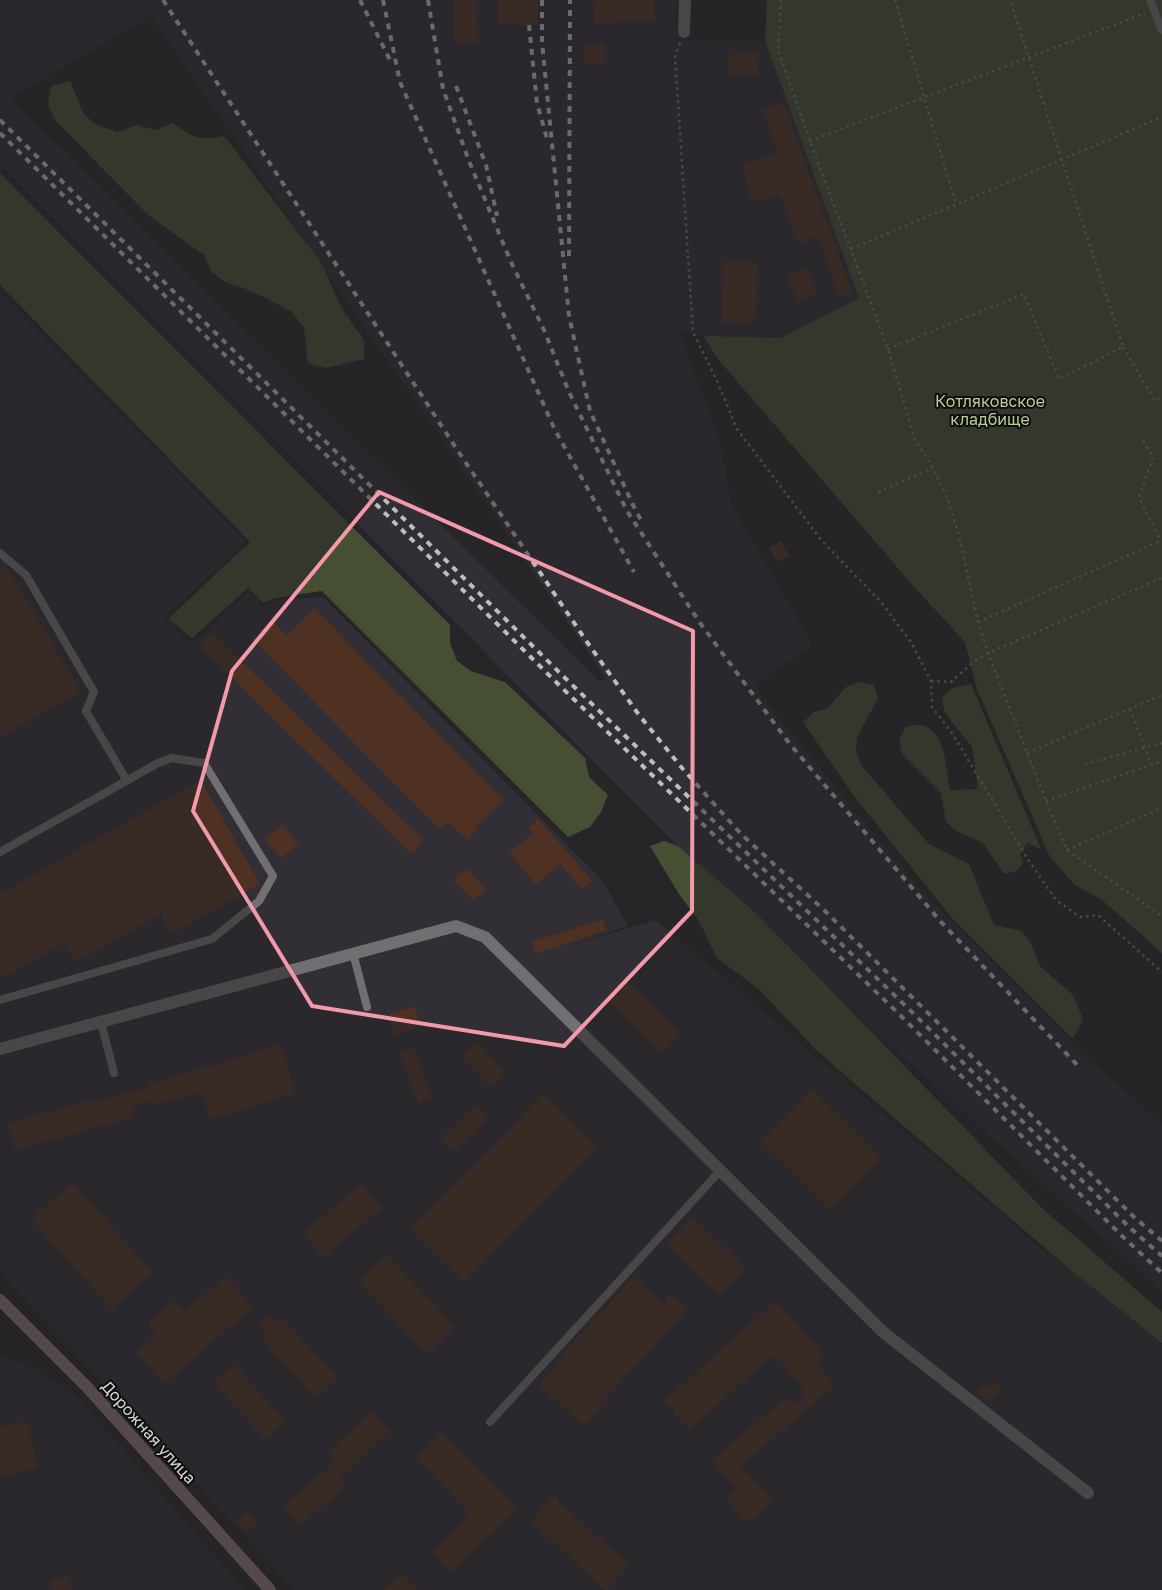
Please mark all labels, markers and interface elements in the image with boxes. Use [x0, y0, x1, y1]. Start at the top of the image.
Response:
park label: Котляковское кладбище [935, 391, 1045, 429]
street label: Дорожная улица [97, 1376, 201, 1488]

